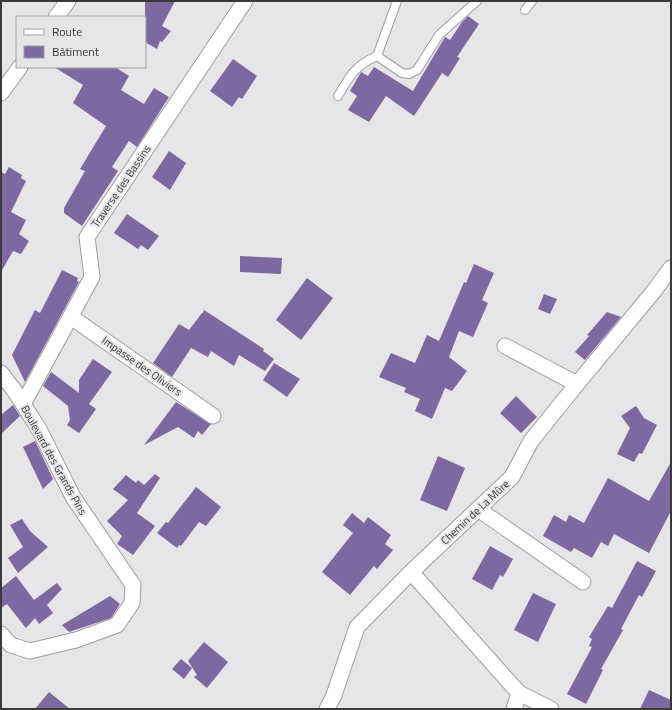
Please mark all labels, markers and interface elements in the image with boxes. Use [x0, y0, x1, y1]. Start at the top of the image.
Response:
legend [16, 16, 146, 68]
text: Route [52, 22, 82, 41]
text: Bâtiment [52, 42, 100, 61]
street label: Traverse des Bassins [87, 141, 155, 231]
street label: Impasse des Oliviers [99, 332, 185, 400]
street label: Boulevard des Grands Pins [17, 402, 91, 518]
street label: Chemin de La Mûre [437, 476, 513, 548]

